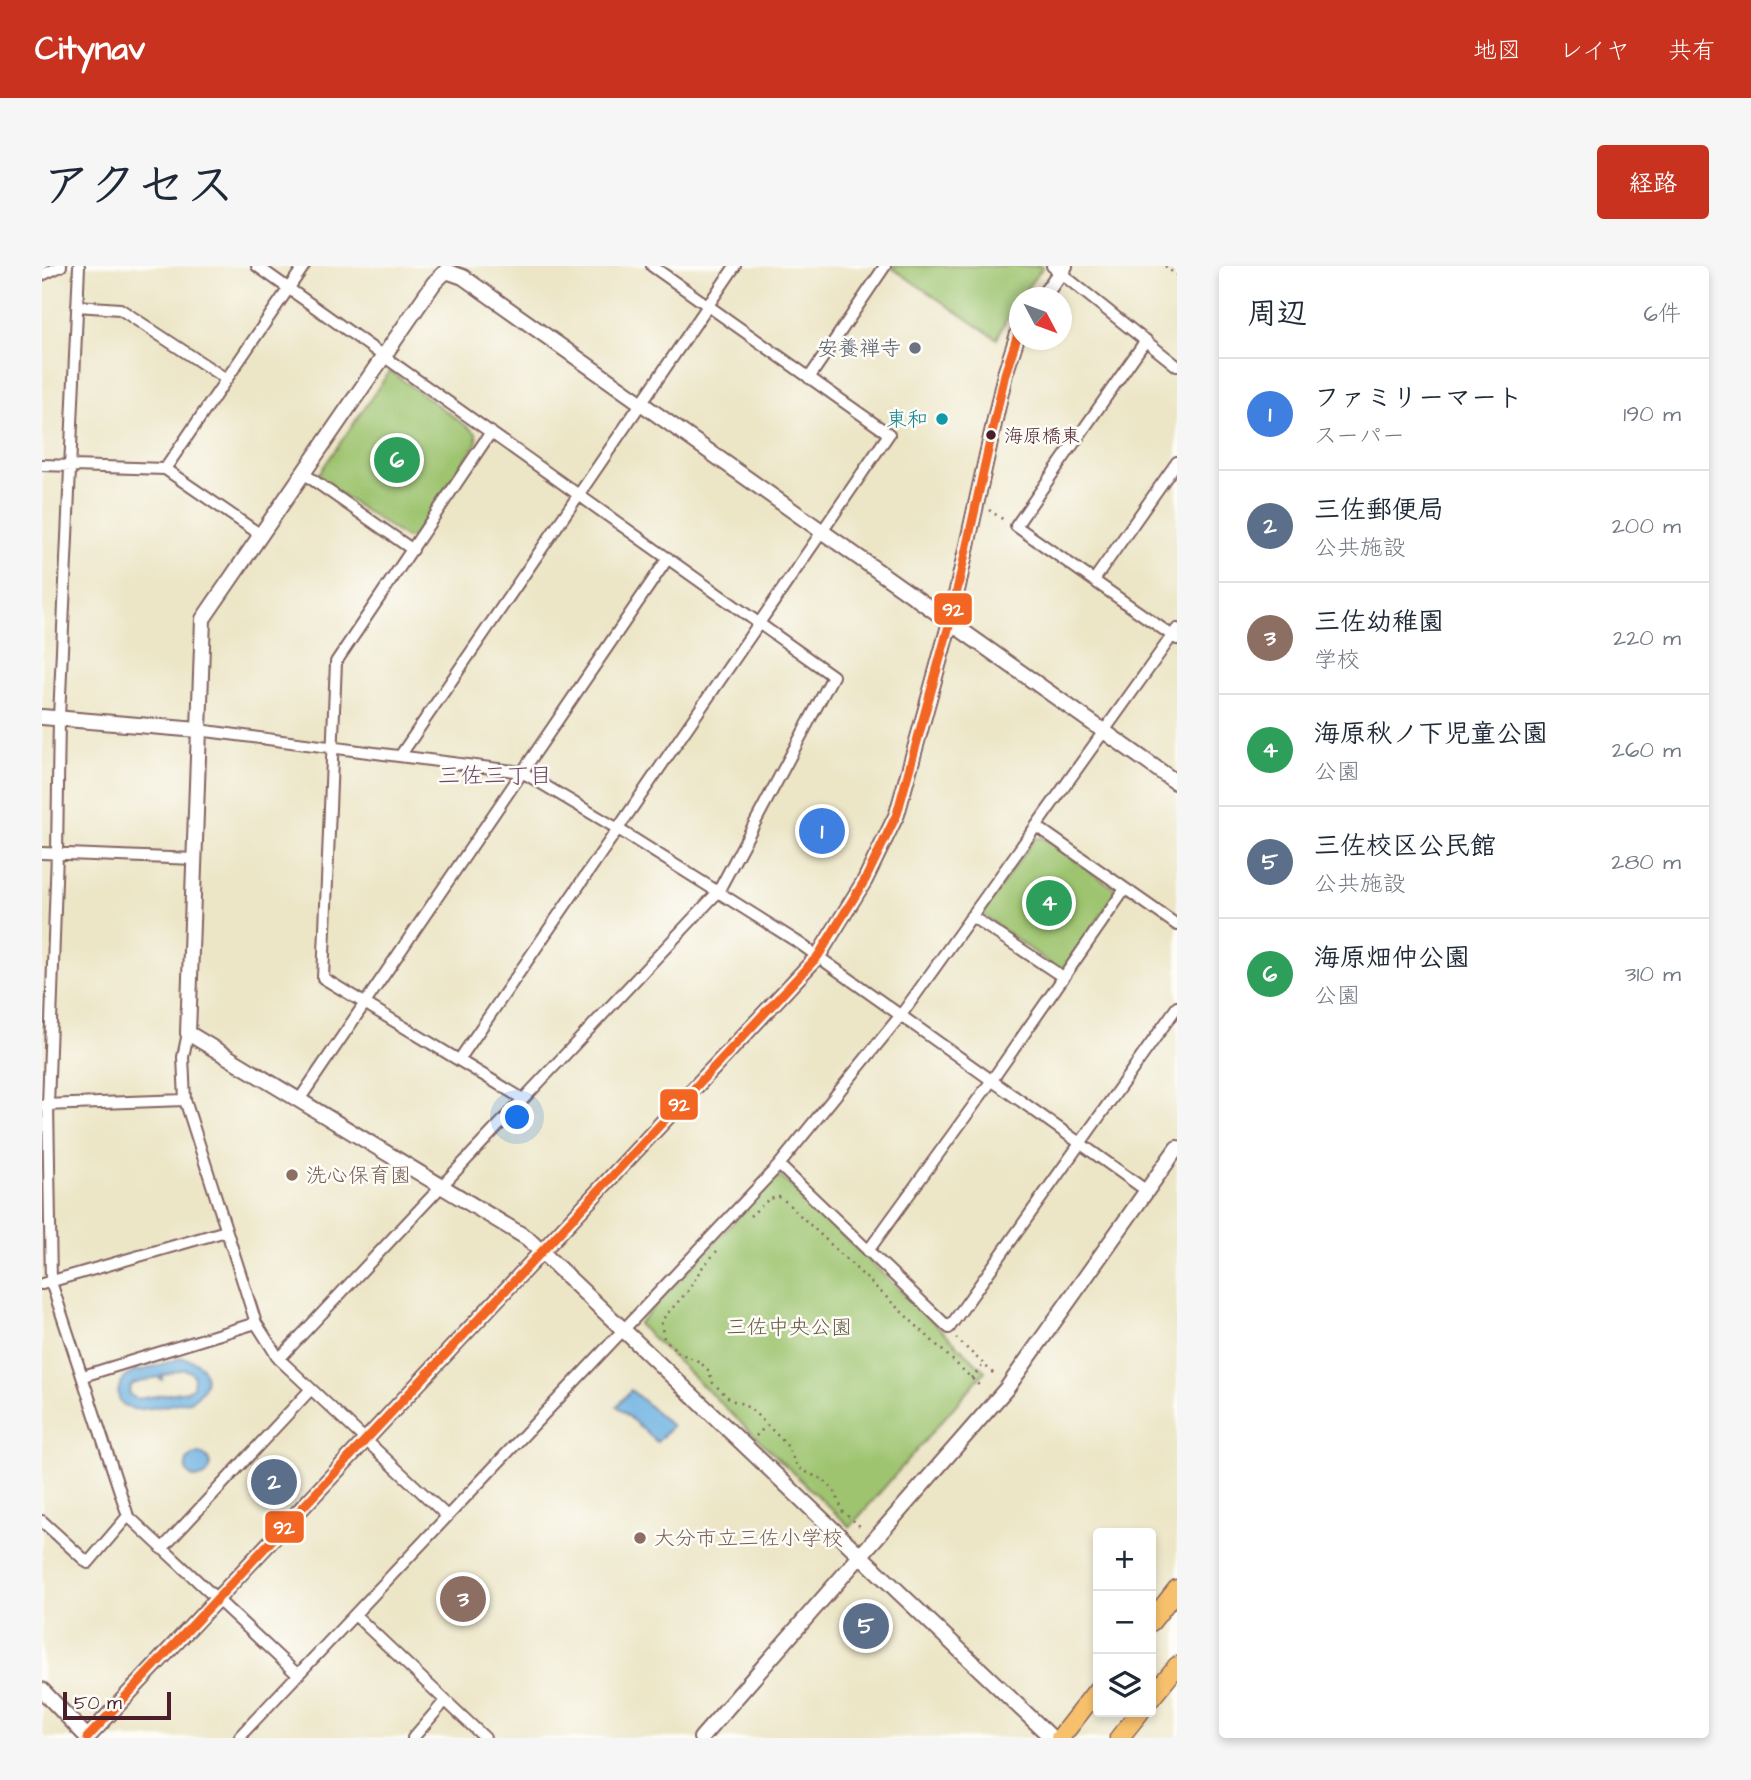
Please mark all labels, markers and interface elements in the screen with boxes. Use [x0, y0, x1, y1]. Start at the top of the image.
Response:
text: Citynav [35, 26, 145, 72]
text: 地図 [1473, 34, 1521, 68]
text: レイヤ [1559, 34, 1630, 68]
text: 共有 [1668, 34, 1716, 68]
button: 経路 [1597, 145, 1709, 219]
text: アクセス [42, 153, 235, 221]
north arrow [1009, 287, 1072, 350]
text: 周辺 [1247, 293, 1307, 335]
text: 6件 [1644, 298, 1681, 330]
place label: 安養禅寺 [817, 334, 901, 363]
marker: 安養禅寺 [907, 340, 923, 356]
text: ファミリーマート [1314, 380, 1523, 416]
text: 1 [1269, 398, 1271, 430]
text: 190 m [1623, 398, 1681, 430]
place label: 東和 [886, 405, 928, 434]
marker: 東和 [934, 411, 950, 427]
text: スーパー [1314, 420, 1405, 452]
place label: 海原橋東 [1004, 423, 1080, 450]
marker: 海原橋東 [984, 428, 998, 442]
pin: 6 [374, 434, 420, 486]
text: 三佐郵便局 [1314, 492, 1444, 528]
text: 2 [1263, 510, 1277, 542]
text: 200 m [1612, 510, 1681, 542]
text: 公共施設 [1314, 532, 1406, 564]
line badge: 92 [933, 592, 973, 626]
text: 92 [942, 597, 964, 624]
text: 三佐幼稚園 [1314, 604, 1444, 640]
text: 3 [1264, 622, 1276, 654]
text: 220 m [1613, 622, 1681, 654]
text: 学校 [1314, 644, 1360, 676]
text: 海原秋ノ下児童公園 [1314, 716, 1548, 752]
text: 4 [1262, 734, 1278, 766]
text: 260 m [1612, 734, 1681, 766]
text: 公園 [1314, 756, 1360, 788]
district label: 三佐三丁目 [438, 760, 553, 792]
pin: 1 [799, 805, 845, 857]
text: 三佐校区公民館 [1314, 828, 1496, 864]
text: 5 [1262, 846, 1278, 878]
text: 280 m [1611, 846, 1681, 878]
text: 公共施設 [1314, 868, 1406, 900]
pin: 4 [1026, 877, 1072, 929]
text: 海原畑仲公園 [1314, 940, 1470, 976]
text: 6 [1263, 958, 1277, 990]
text: 310 m [1625, 958, 1681, 990]
text: 公園 [1314, 980, 1360, 1012]
line badge: 92 [659, 1088, 699, 1121]
text: 92 [668, 1092, 690, 1119]
your location [500, 1100, 534, 1134]
place label: 洗心保育園 [306, 1161, 411, 1190]
marker: 洗心保育園 [284, 1167, 300, 1183]
park label: 三佐中央公園 [726, 1313, 852, 1342]
pin: 2 [251, 1456, 297, 1508]
line badge: 92 [264, 1510, 305, 1544]
text: 92 [273, 1515, 295, 1542]
place label: 大分市立三佐小学校 [654, 1524, 843, 1553]
map controls [1093, 1528, 1156, 1717]
button: + [1093, 1528, 1156, 1591]
marker: 大分市立三佐小学校 [632, 1530, 648, 1546]
pin: 3 [440, 1573, 486, 1625]
button: − [1093, 1591, 1156, 1654]
pin: 5 [843, 1600, 889, 1652]
button: layers [1093, 1654, 1156, 1717]
scale bar [63, 1689, 172, 1721]
text: 50 m [74, 1690, 122, 1717]

